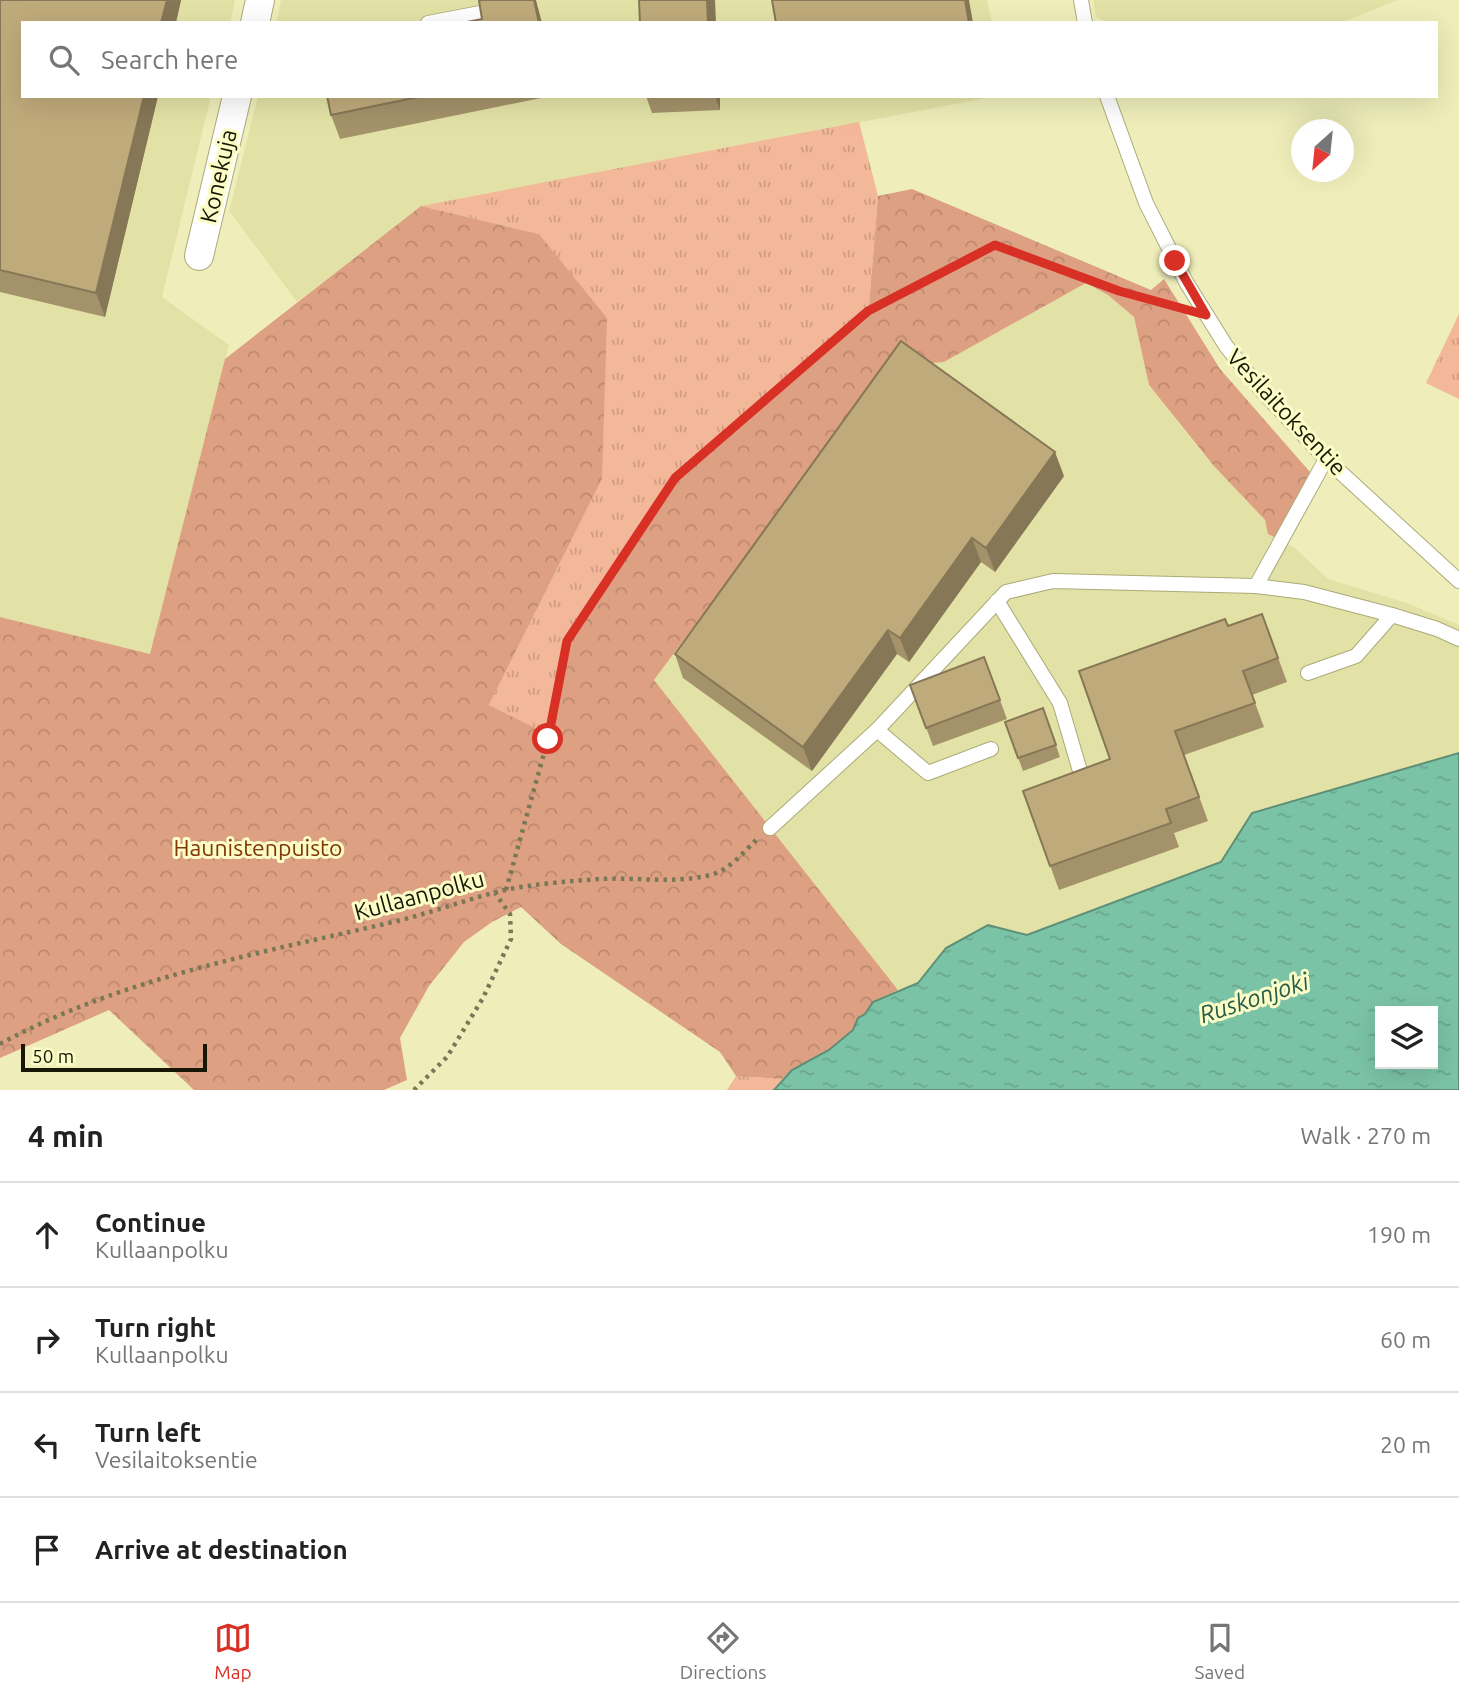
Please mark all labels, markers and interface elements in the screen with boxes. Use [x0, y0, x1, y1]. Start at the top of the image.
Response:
search box [21, 21, 1438, 98]
icon: search [45, 41, 83, 79]
text: Search here [101, 45, 238, 74]
north arrow [1291, 119, 1354, 182]
street label: Konekuja [195, 127, 241, 225]
route end [1159, 245, 1190, 276]
street label: Vesilaitoksentie [1222, 344, 1352, 480]
route start [532, 723, 563, 754]
park label: Haunistenpuisto [173, 835, 343, 860]
street label: Kullaanpolku [351, 866, 487, 924]
water label: Ruskonjoki [1196, 967, 1313, 1028]
map controls [1375, 1006, 1438, 1069]
button: layers [1375, 1006, 1438, 1069]
scale bar [21, 1041, 206, 1073]
text: 50 m [32, 1045, 74, 1067]
text: 4 min [28, 1119, 104, 1153]
text: Walk · 270 m [1300, 1123, 1431, 1148]
text: Continue [95, 1208, 206, 1237]
icon: ahead [28, 1216, 66, 1254]
text: 190 m [1367, 1222, 1431, 1247]
text: Kullaanpolku [95, 1237, 229, 1262]
text: Turn right [95, 1313, 216, 1342]
icon: right [28, 1321, 66, 1359]
text: 60 m [1380, 1327, 1431, 1352]
text: Kullaanpolku [95, 1342, 229, 1367]
text: Turn left [95, 1418, 201, 1447]
icon: left [28, 1426, 66, 1464]
text: 20 m [1380, 1432, 1431, 1457]
text: Vesilaitoksentie [95, 1447, 258, 1472]
icon: arrive [28, 1531, 66, 1569]
text: Arrive at destination [95, 1535, 348, 1564]
tab: Map [214, 1619, 252, 1683]
tab: Directions [680, 1619, 767, 1683]
tab: Saved [1194, 1619, 1245, 1683]

